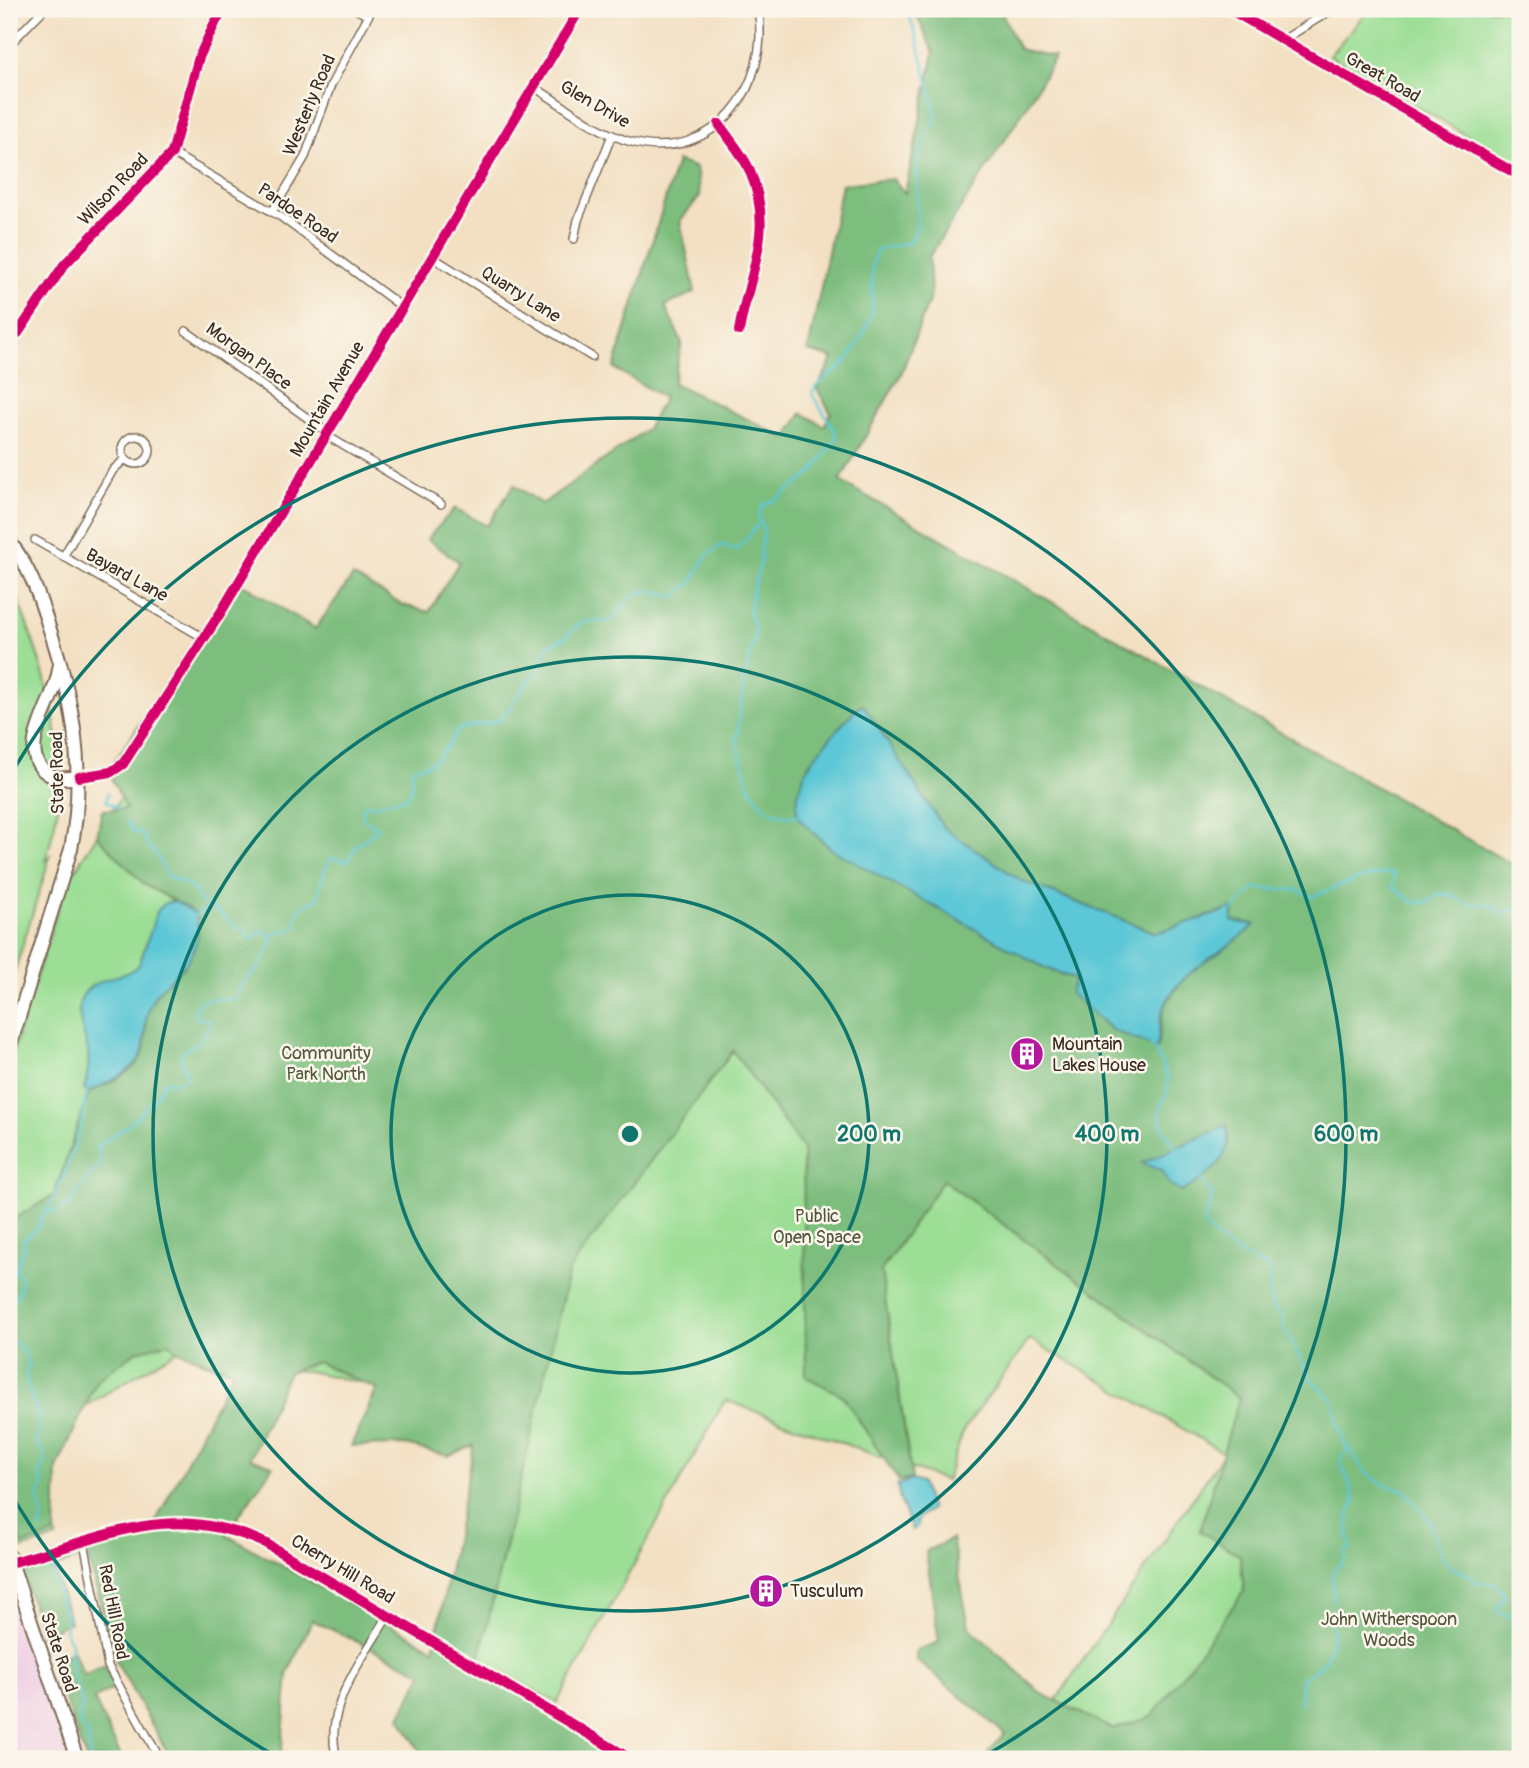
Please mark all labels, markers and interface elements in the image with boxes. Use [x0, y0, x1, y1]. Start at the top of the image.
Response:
street label: Great Road [1341, 47, 1425, 108]
street label: Westerly Road [278, 51, 341, 159]
street label: Glen Drive [556, 75, 634, 134]
street label: Wilson Road [73, 148, 154, 230]
street label: Pardoe Road [253, 178, 342, 249]
street label: Quarry Lane [477, 261, 565, 328]
street label: Morgan Place [201, 318, 296, 395]
street label: Mountain Avenue [285, 337, 370, 461]
street label: Bayard Lane [82, 543, 172, 607]
street label: State Road [45, 731, 70, 815]
place label: Mountain Lakes House [1052, 1033, 1146, 1077]
building icon: Mountain Lakes House [1008, 1035, 1046, 1073]
park label: Community Park North [281, 1042, 371, 1086]
text: 200 m [837, 1121, 901, 1148]
text: 400 m [1075, 1121, 1139, 1148]
text: 600 m [1314, 1121, 1378, 1148]
centre of rings [618, 1122, 642, 1146]
park label: Public Open Space [773, 1205, 861, 1249]
street label: Cherry Hill Road [287, 1529, 399, 1609]
street label: Red Hill Road [93, 1563, 134, 1662]
building icon: Tusculum [747, 1572, 785, 1610]
place label: Tusculum [790, 1580, 864, 1603]
park label: John Witherspoon Woods [1321, 1608, 1457, 1652]
street label: State Road [35, 1609, 82, 1695]

